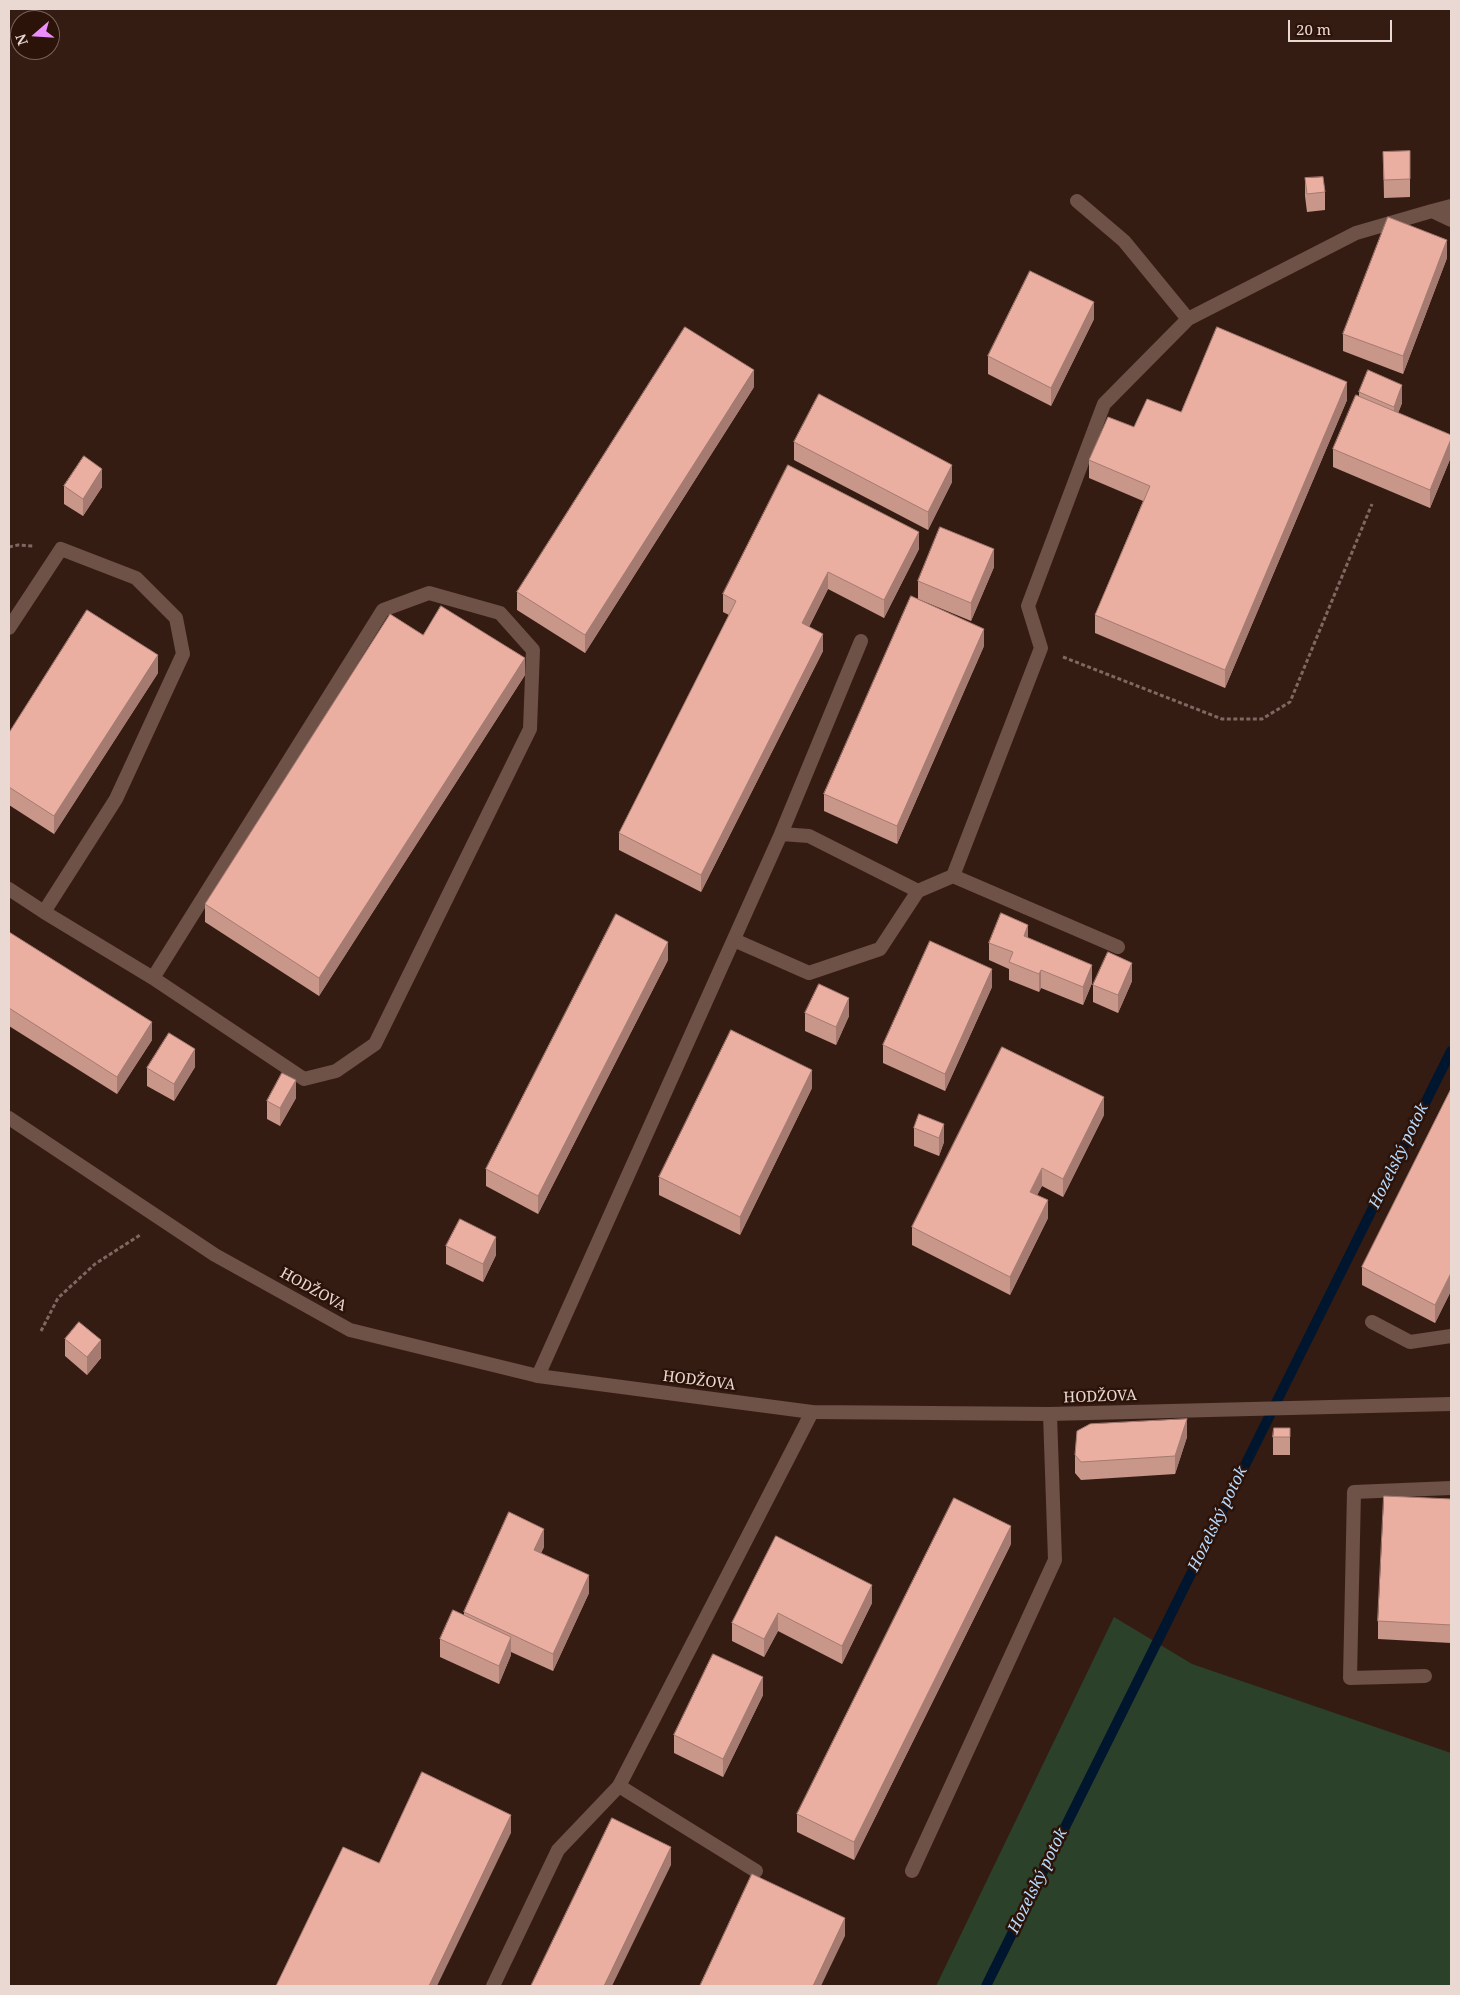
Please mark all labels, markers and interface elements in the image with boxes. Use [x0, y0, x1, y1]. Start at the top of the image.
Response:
north arrow [10, 10, 60, 60]
scale bar [1290, 10, 1394, 42]
text: 20 m [1296, 19, 1331, 39]
text: N [11, 31, 32, 48]
water label: Hozelský potok [1365, 1100, 1433, 1212]
street label: HODŽOVA [277, 1264, 349, 1316]
street label: HODŽOVA [662, 1368, 736, 1394]
street label: HODŽOVA [1063, 1387, 1137, 1407]
water label: Hozelský potok [1184, 1463, 1252, 1575]
water label: Hozelský potok [1004, 1825, 1072, 1937]

